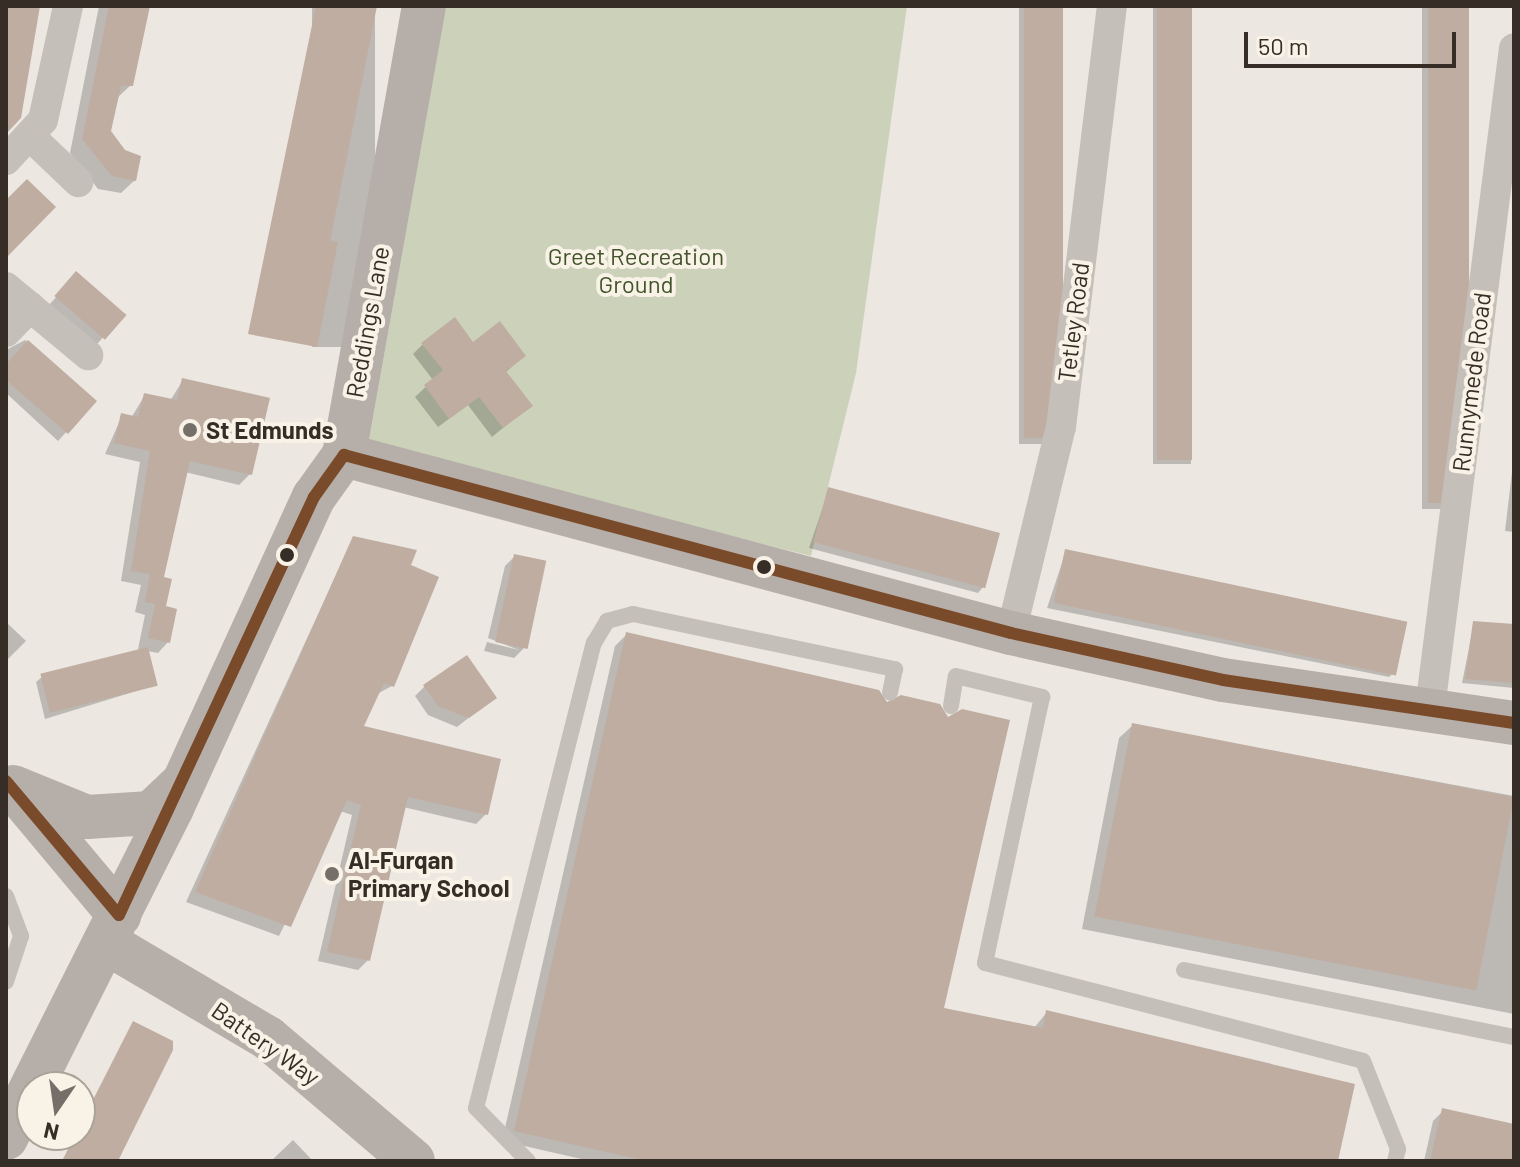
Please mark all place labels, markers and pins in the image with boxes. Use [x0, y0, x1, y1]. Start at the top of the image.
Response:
place label: St Edmunds [206, 416, 334, 444]
marker: St Edmunds [181, 421, 199, 439]
unlabelled marker [279, 547, 295, 563]
unlabelled marker [756, 559, 772, 575]
place label: Al-Furqan Primary School [348, 846, 510, 902]
marker: Al-Furqan Primary School [323, 865, 341, 883]

